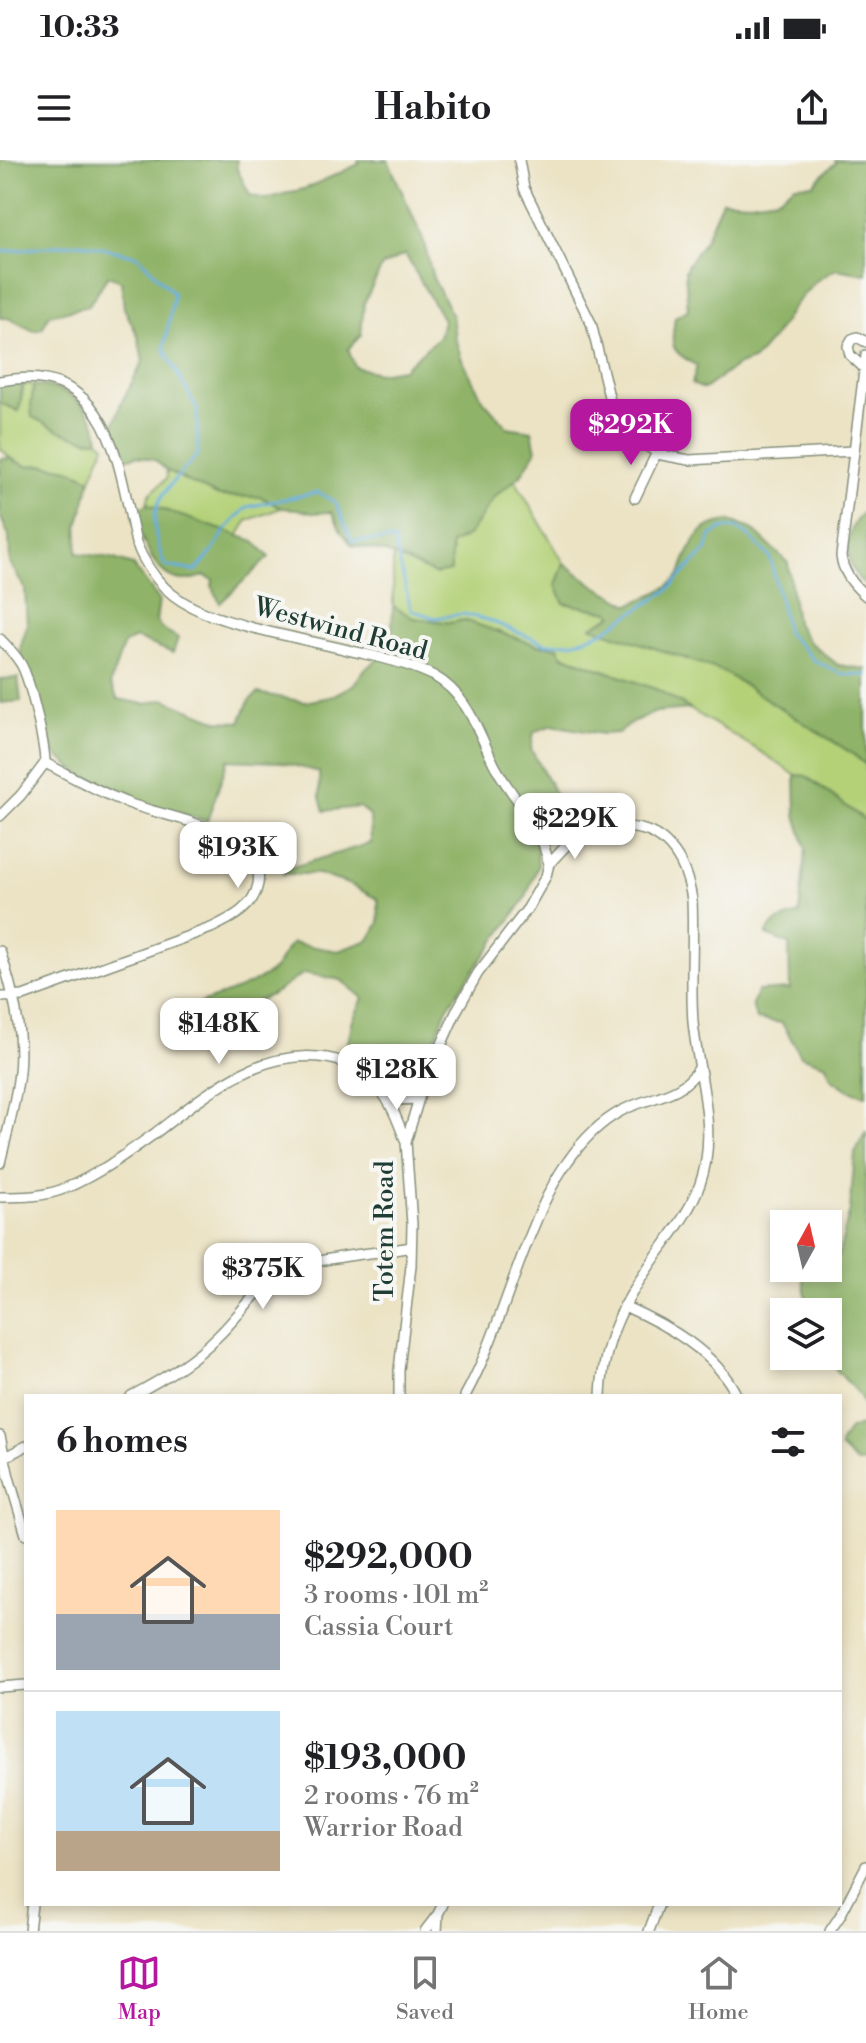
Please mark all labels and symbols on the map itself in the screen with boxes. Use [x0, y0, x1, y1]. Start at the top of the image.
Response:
pin: $292K [575, 399, 687, 467]
street label: Westwind Road [250, 590, 431, 668]
pin: $229K [519, 793, 631, 861]
pin: $193K [182, 822, 294, 890]
pin: $148K [163, 998, 275, 1066]
pin: $128K [341, 1044, 453, 1112]
street label: Totem Road [369, 1160, 401, 1301]
north arrow [770, 1210, 842, 1282]
pin: $375K [207, 1243, 319, 1311]

